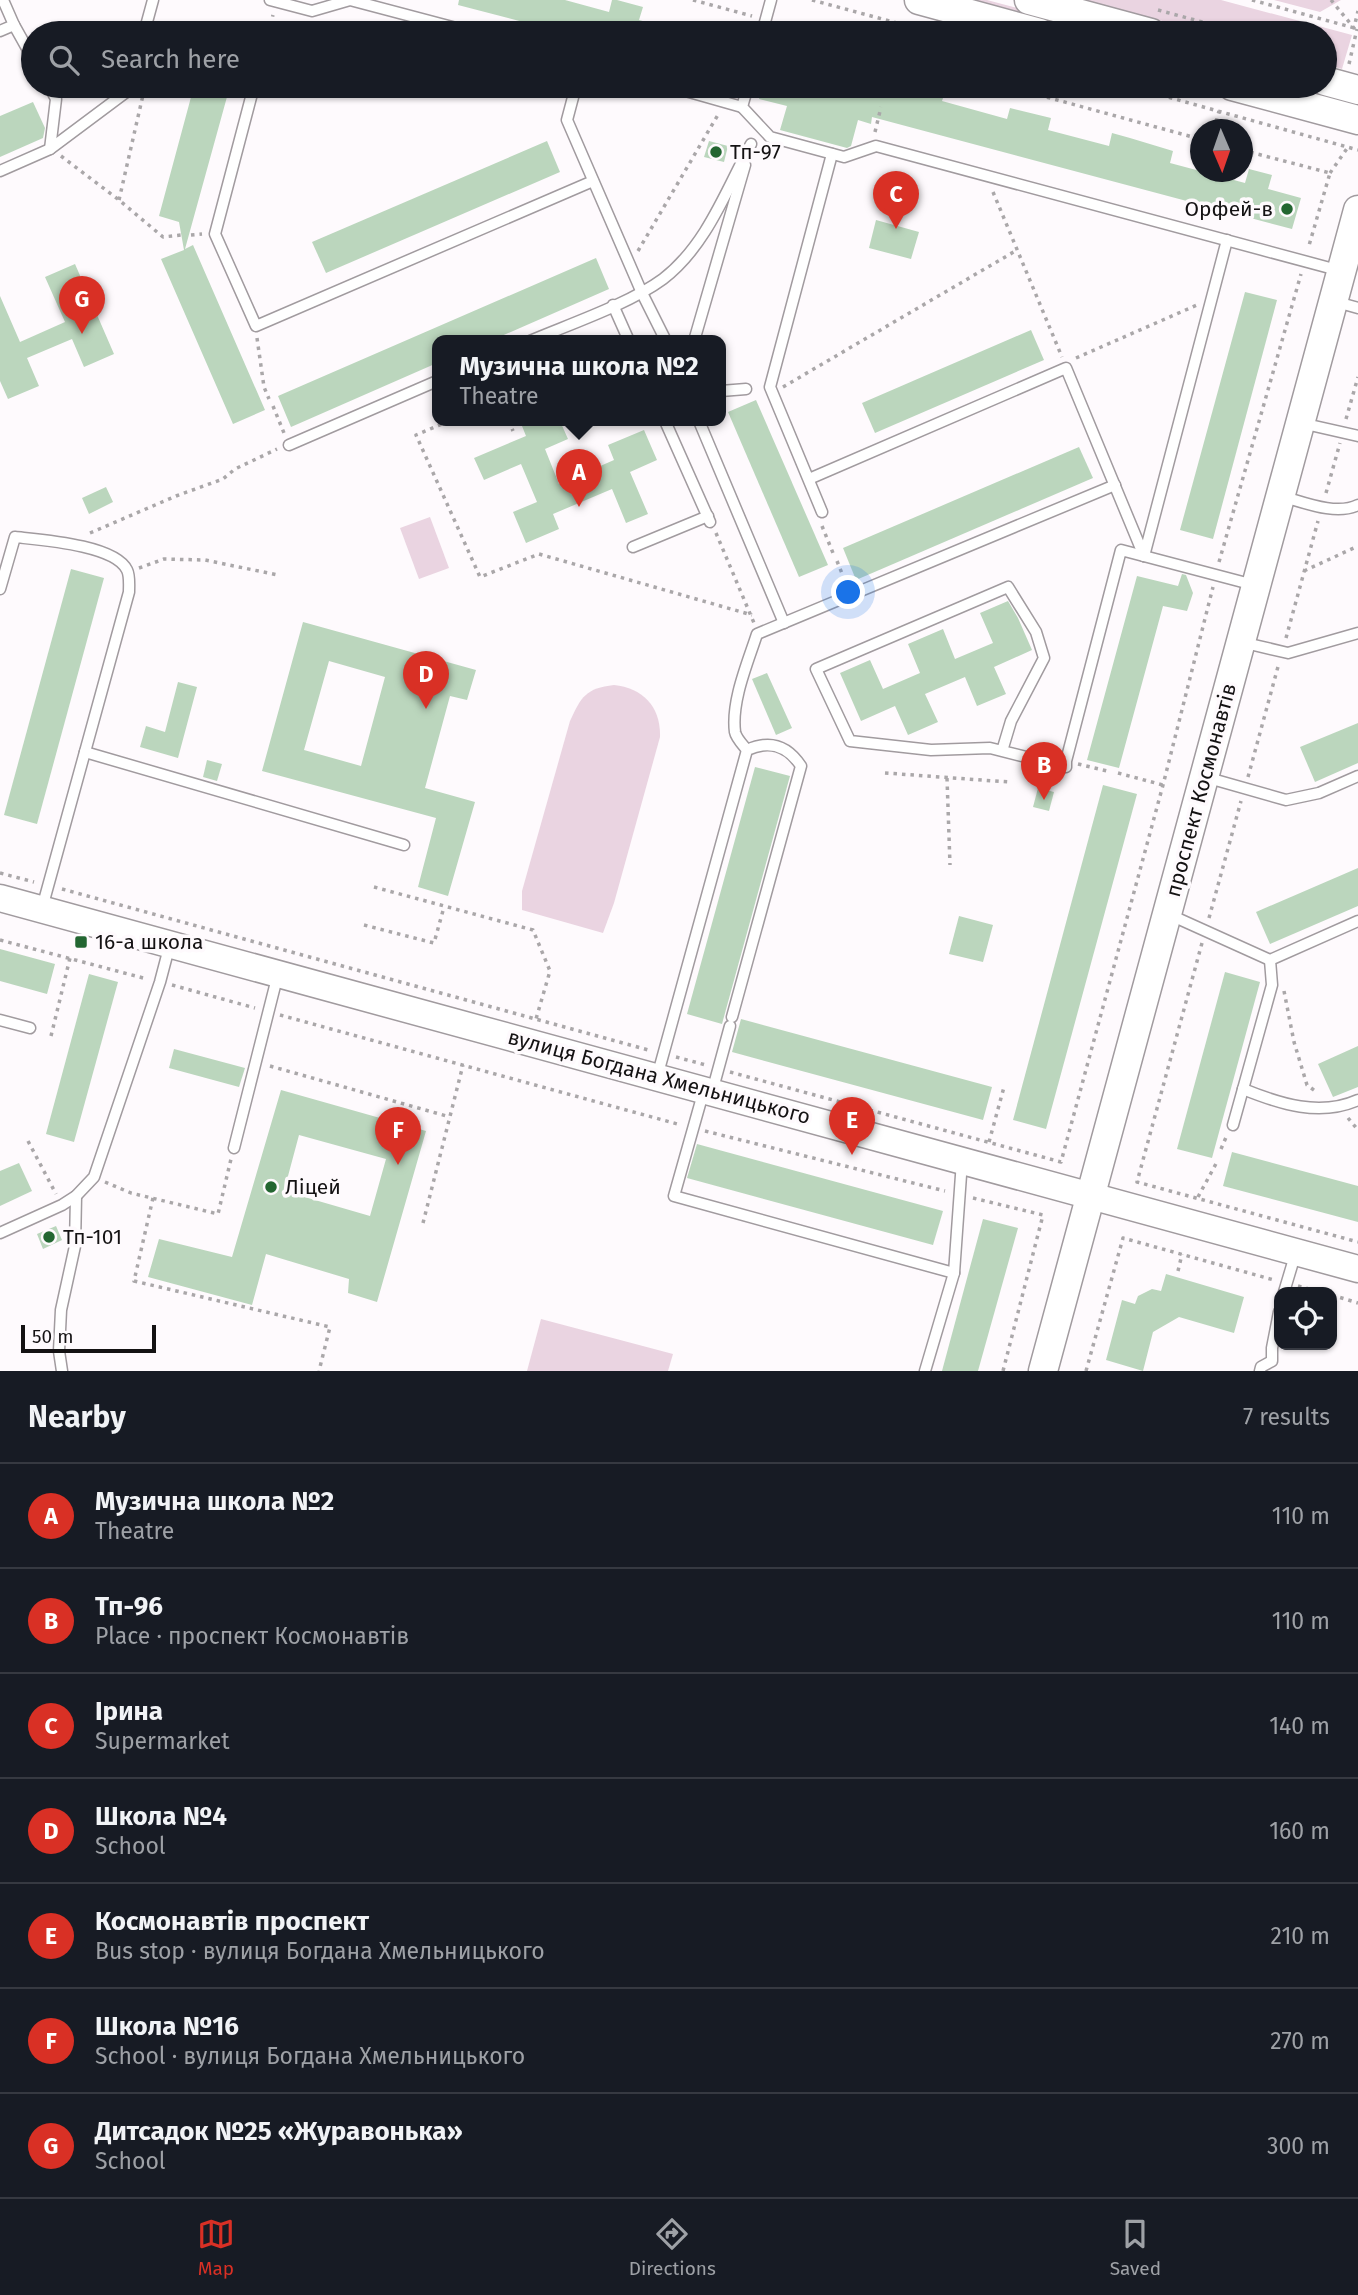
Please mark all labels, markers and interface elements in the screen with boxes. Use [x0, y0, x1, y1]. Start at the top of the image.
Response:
search box [21, 21, 1337, 98]
icon: search [45, 41, 83, 79]
text: Search here [101, 44, 240, 75]
north arrow [1190, 119, 1253, 182]
place label: Тп-97 [730, 139, 781, 165]
marker: Тп-97 [708, 144, 724, 160]
pin: C [873, 171, 919, 229]
place label: Орфей-в [1185, 196, 1273, 222]
marker: Орфей-в [1279, 201, 1295, 217]
pin: G [59, 276, 105, 334]
popup [432, 335, 726, 426]
text: Музична школа №2 [459, 351, 699, 382]
text: Theatre [459, 382, 539, 410]
pin: A [556, 449, 602, 507]
your location [831, 575, 865, 609]
pin: D [403, 651, 449, 709]
street label: проспект Космонавтів [1160, 680, 1242, 900]
pin: B [1021, 742, 1067, 800]
place label: 16-а школа [95, 929, 203, 955]
marker: 16-а школа [73, 934, 89, 950]
street label: вулиця Богдана Хмельницького [505, 1024, 813, 1130]
pin: E [829, 1097, 875, 1155]
pin: F [375, 1107, 421, 1165]
place label: Ліцей [285, 1174, 341, 1200]
marker: Ліцей [263, 1179, 279, 1195]
place label: Тп-101 [63, 1224, 122, 1250]
marker: Тп-101 [41, 1229, 57, 1245]
map controls [1274, 1287, 1337, 1350]
button: locate [1274, 1287, 1337, 1350]
scale bar [21, 1322, 156, 1354]
text: 50 m [32, 1325, 73, 1348]
text: Nearby [28, 1399, 126, 1435]
text: 7 results [1243, 1403, 1330, 1431]
text: Музична школа №2 [95, 1486, 334, 1517]
text: A [44, 1502, 58, 1530]
text: 110 m [1272, 1502, 1330, 1530]
text: Theatre [95, 1517, 174, 1545]
text: Тп-96 [95, 1591, 163, 1622]
text: B [44, 1607, 58, 1635]
text: 110 m [1272, 1607, 1330, 1635]
text: Place · проспект Космонавтів [95, 1622, 409, 1650]
text: Ірина [95, 1696, 163, 1727]
text: C [44, 1712, 58, 1740]
text: 140 m [1269, 1712, 1330, 1740]
text: Supermarket [95, 1727, 230, 1755]
text: Школа №4 [95, 1801, 227, 1832]
text: D [44, 1817, 58, 1845]
text: 160 m [1269, 1817, 1330, 1845]
text: School [95, 1832, 166, 1860]
text: Космонавтів проспект [95, 1906, 369, 1937]
text: E [45, 1922, 57, 1950]
text: 210 m [1271, 1922, 1330, 1950]
text: Bus stop · вулиця Богдана Хмельницького [95, 1937, 545, 1965]
text: Школа №16 [95, 2011, 239, 2042]
text: F [45, 2027, 57, 2055]
text: 270 m [1270, 2027, 1330, 2055]
text: School · вулиця Богдана Хмельницького [95, 2042, 525, 2070]
text: Дитсадок №25 «Журавонька» [95, 2116, 463, 2147]
text: G [44, 2132, 58, 2160]
text: 300 m [1267, 2132, 1330, 2160]
text: School [95, 2147, 166, 2175]
tab: Map [197, 2215, 235, 2280]
tab: Directions [629, 2215, 716, 2280]
tab: Saved [1110, 2215, 1161, 2280]

